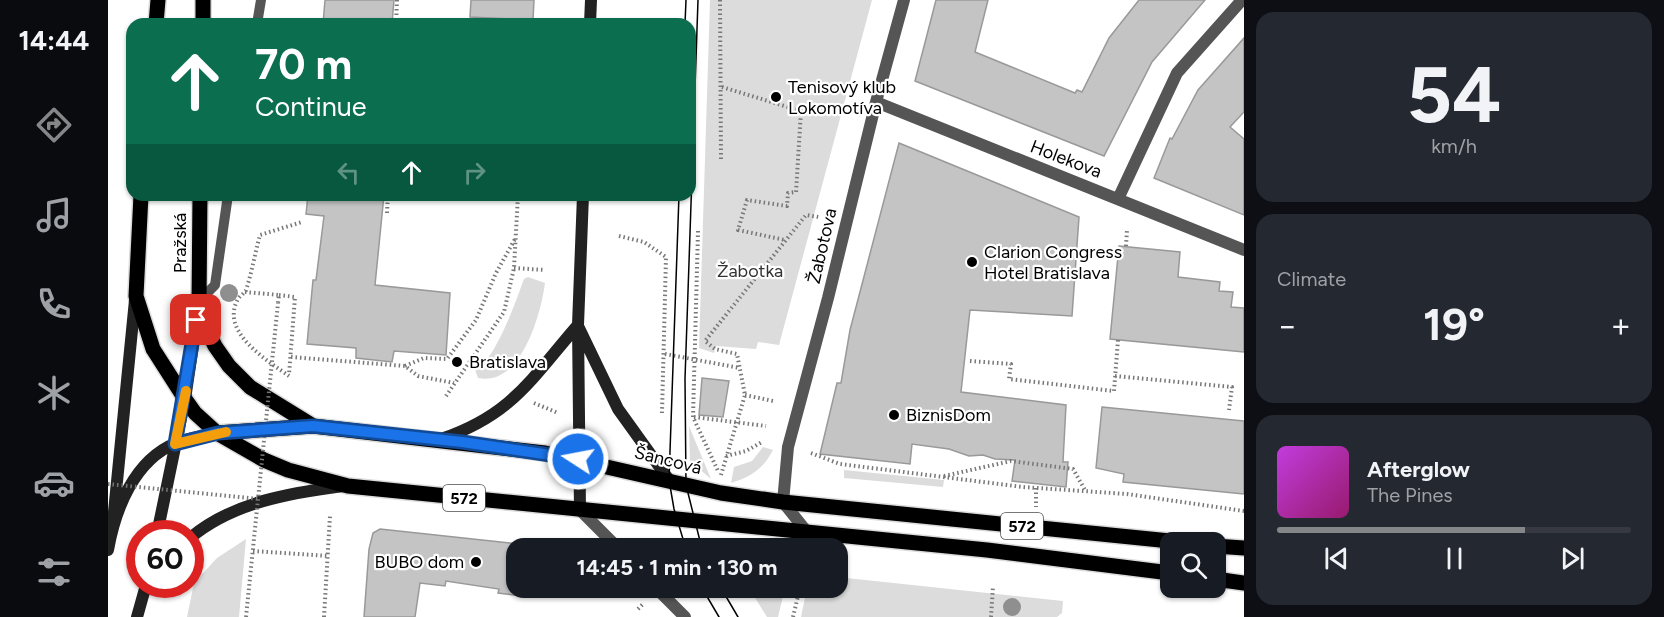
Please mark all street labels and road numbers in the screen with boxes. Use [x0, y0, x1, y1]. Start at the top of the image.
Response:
street label: Holekova [1027, 135, 1105, 183]
street label: Žabotova [803, 206, 841, 286]
street label: Pražská [169, 213, 191, 273]
street label: Šancová [632, 441, 704, 479]
road number: 572 [443, 485, 485, 511]
road number: 572 [1001, 513, 1043, 539]

